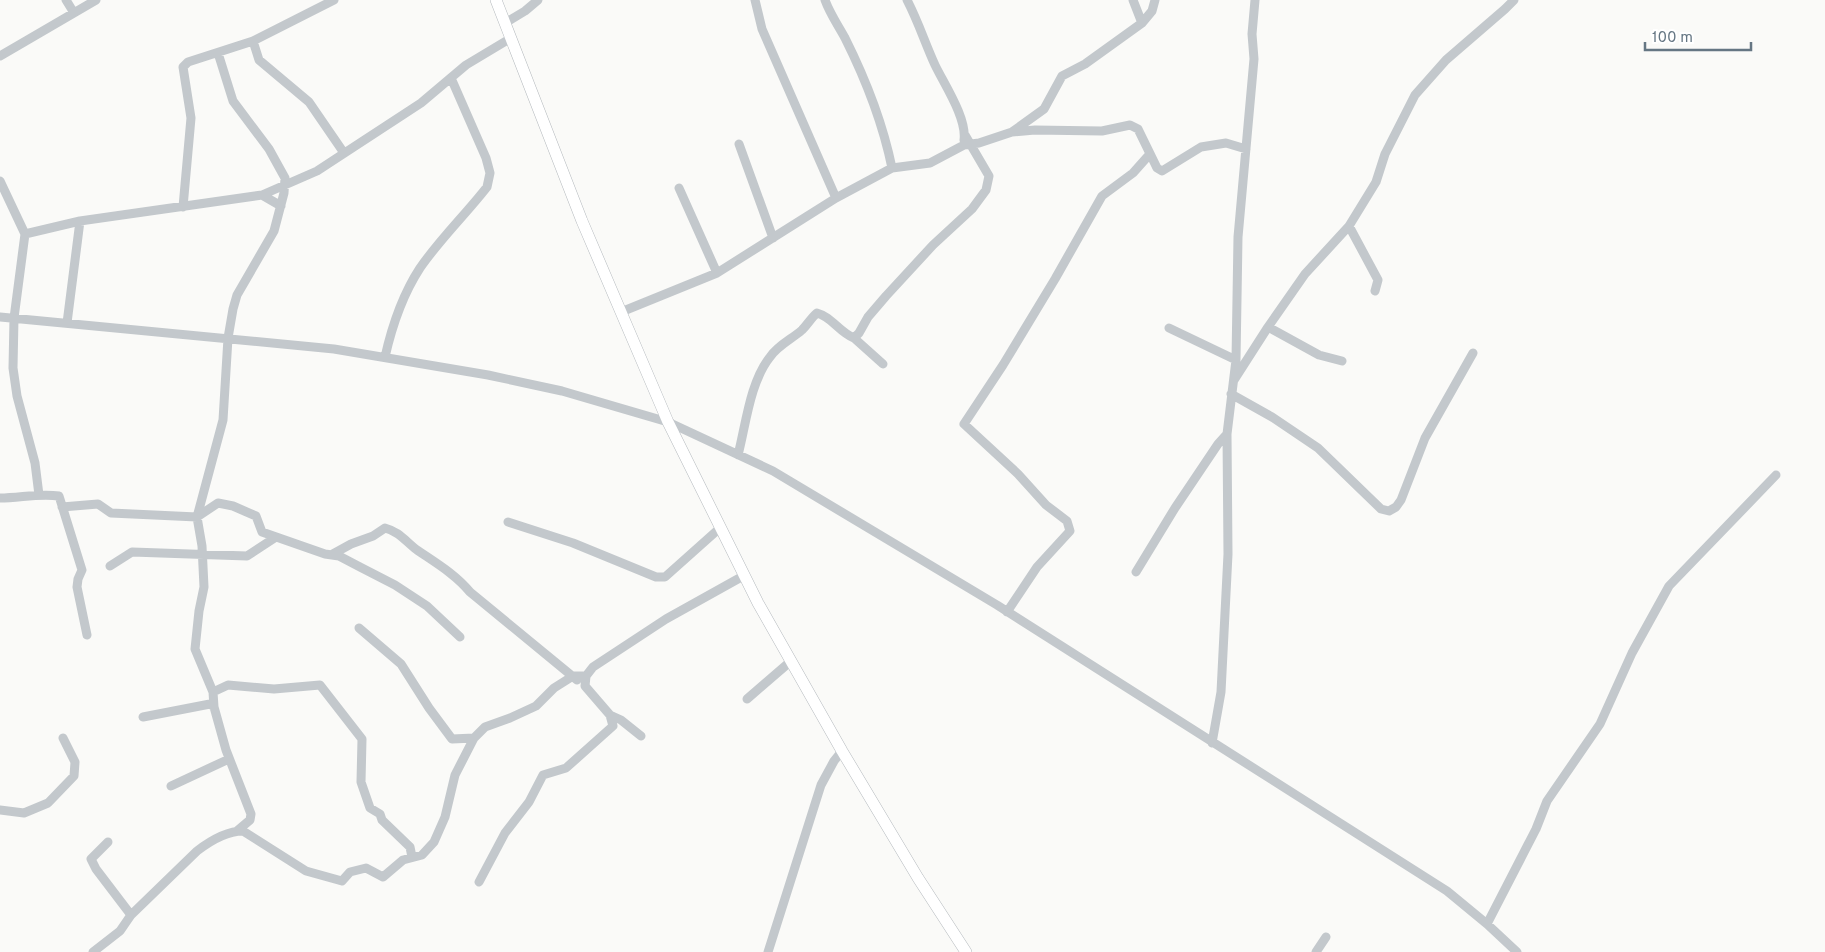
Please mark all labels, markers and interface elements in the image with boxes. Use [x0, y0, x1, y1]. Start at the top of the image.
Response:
scale bar [1645, 20, 1751, 52]
text: 100 m [1652, 29, 1693, 48]

